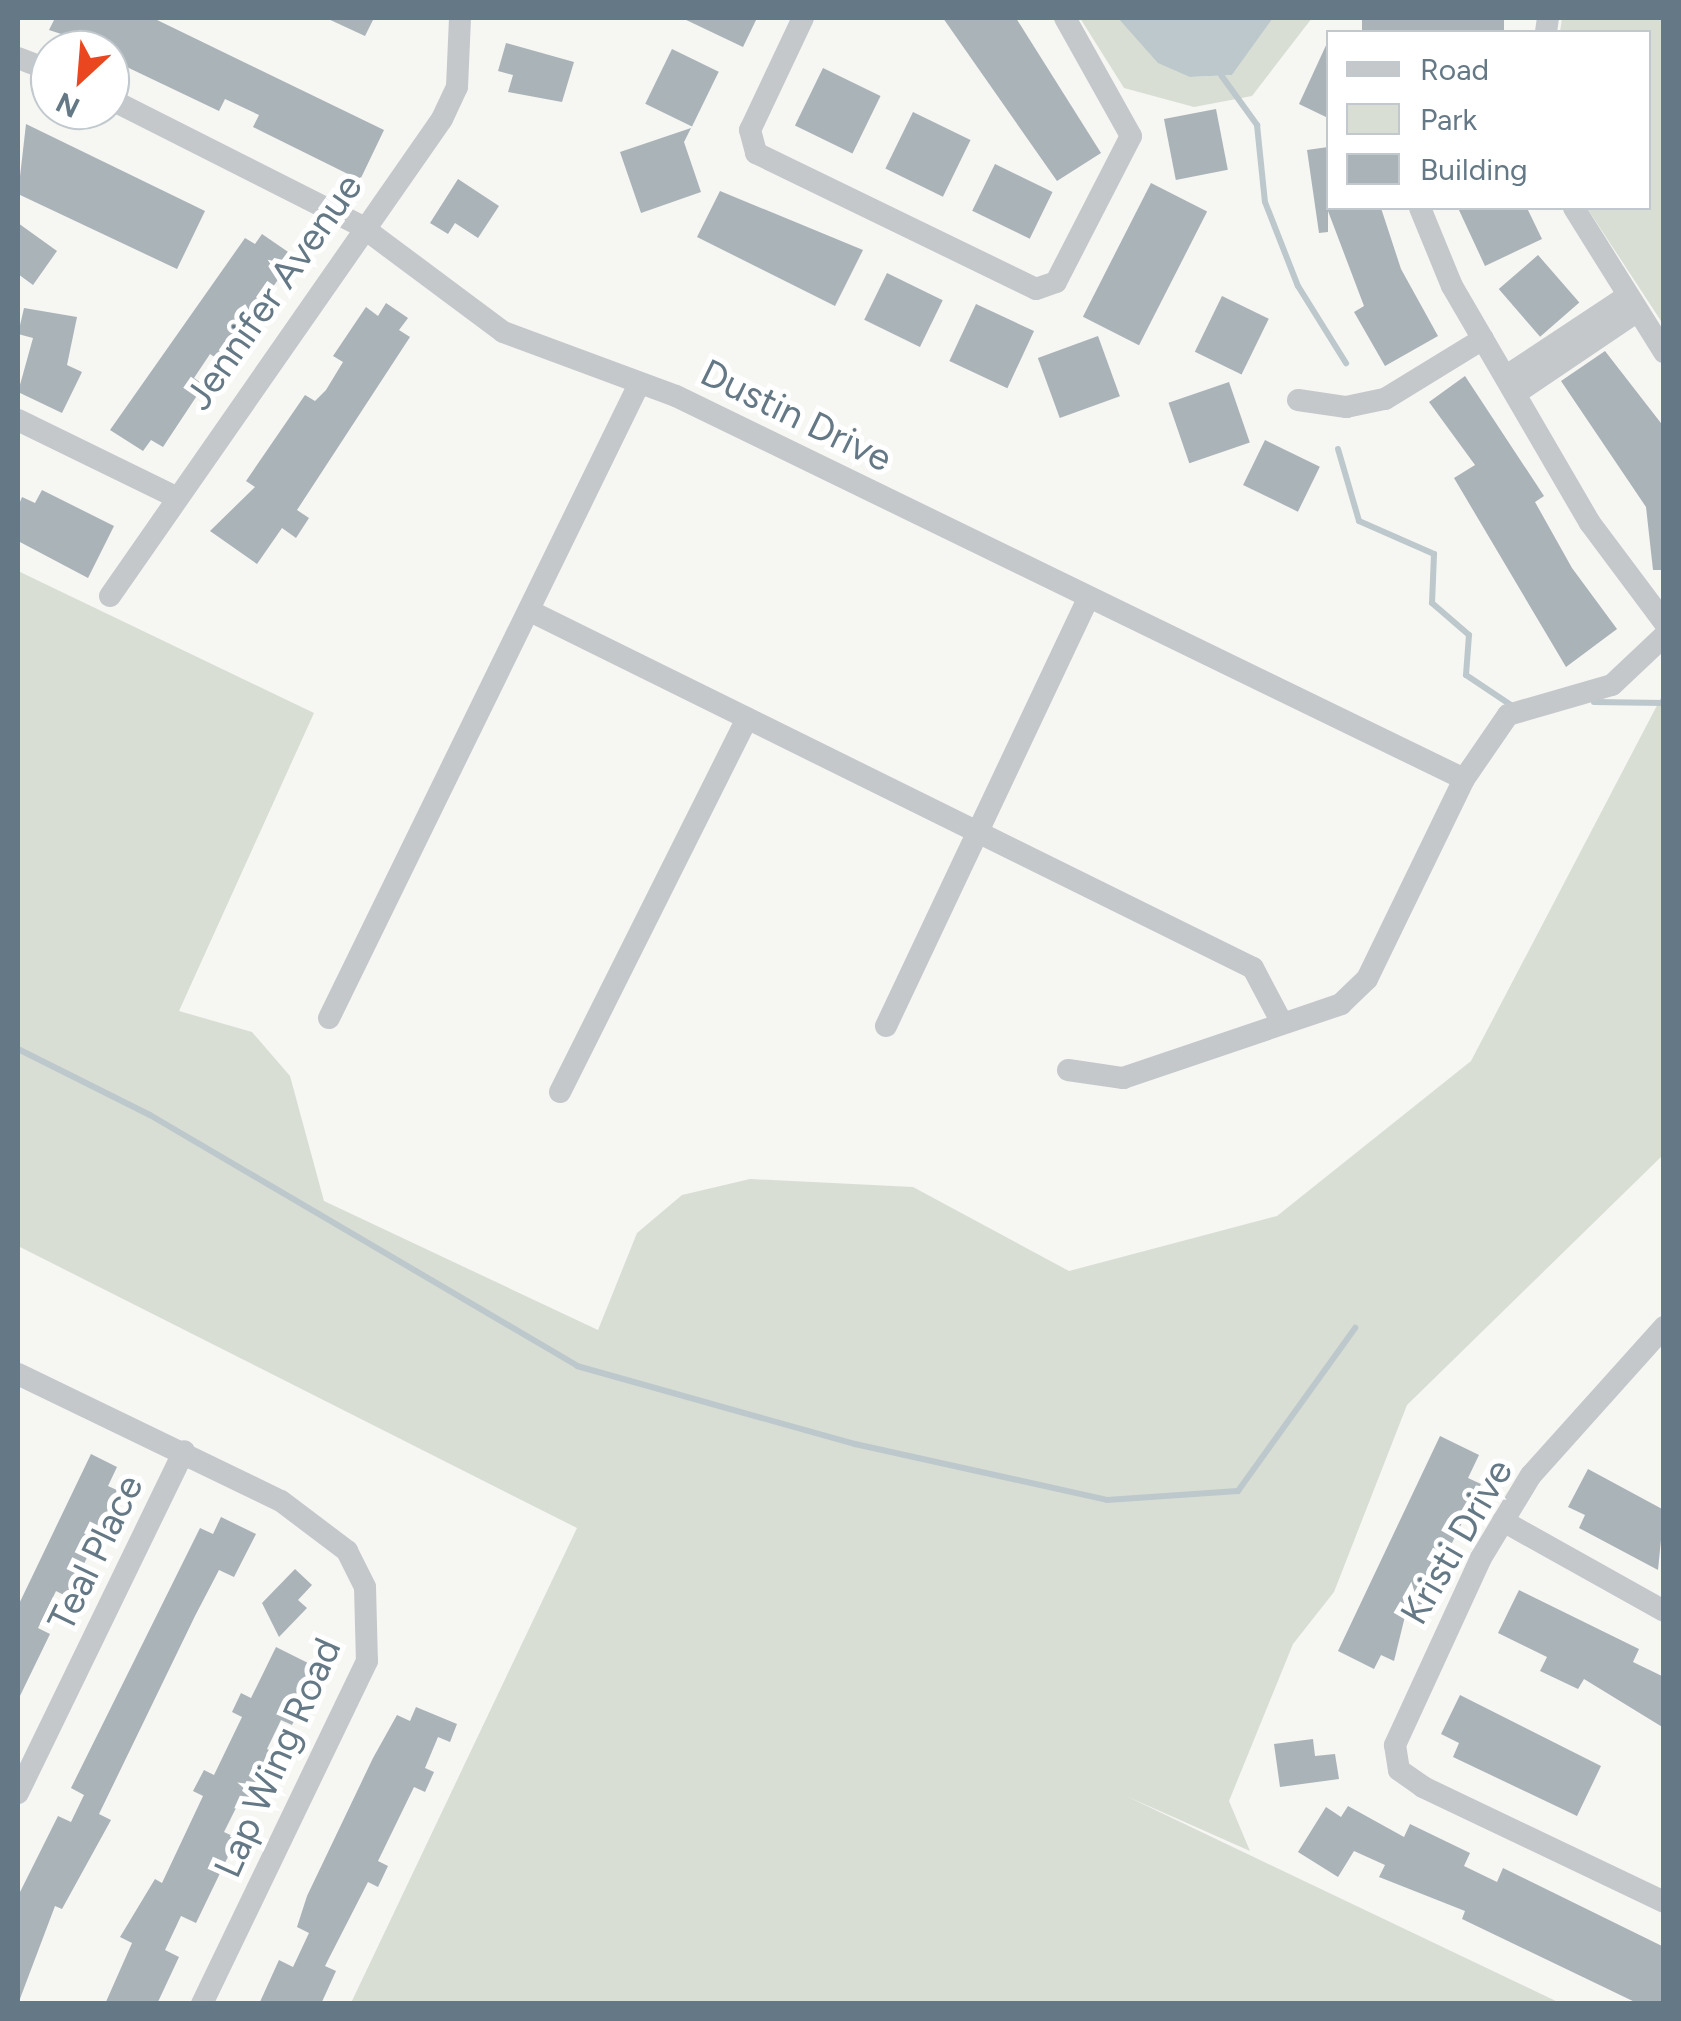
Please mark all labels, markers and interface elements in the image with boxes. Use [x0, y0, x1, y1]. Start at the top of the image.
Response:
north arrow [30, 30, 130, 130]
legend [1326, 30, 1651, 210]
text: Road [1420, 51, 1489, 88]
text: N [51, 85, 85, 125]
text: Park [1420, 101, 1477, 138]
text: Building [1420, 151, 1528, 188]
street label: Jennifer Avenue [176, 166, 372, 418]
street label: Dustin Drive [693, 350, 899, 482]
street label: Kristi Drive [1392, 1451, 1522, 1633]
street label: Teal Place [39, 1468, 153, 1638]
street label: Lap Wing Road [205, 1631, 351, 1885]

